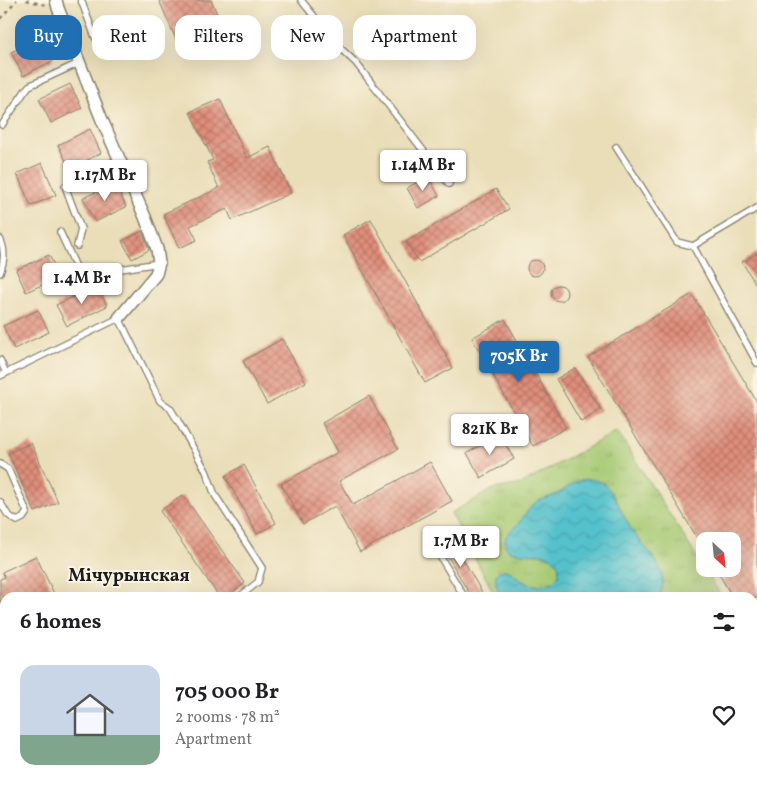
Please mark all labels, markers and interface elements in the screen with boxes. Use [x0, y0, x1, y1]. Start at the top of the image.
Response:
chip: Buy [15, 15, 82, 60]
chip: Rent [92, 15, 165, 60]
chip: Filters [175, 15, 261, 60]
chip: New [271, 15, 343, 60]
chip: Apartment [353, 15, 476, 60]
pin: 1.14M Br [371, 150, 475, 192]
text: 1.14M Br [391, 155, 455, 177]
pin: 1.17M Br [53, 160, 157, 202]
text: 1.17M Br [74, 165, 136, 187]
pin: 1.4M Br [36, 262, 128, 305]
text: 1.4M Br [53, 268, 111, 290]
pin: 705K Br [473, 340, 565, 383]
text: 705K Br [490, 346, 548, 368]
pin: 821K Br [444, 414, 536, 456]
text: 821K Br [462, 419, 518, 441]
pin: 1.7M Br [415, 526, 507, 568]
text: 1.7M Br [433, 531, 489, 553]
north arrow [696, 532, 741, 578]
map controls [696, 532, 741, 577]
district label: Мічурынская [68, 564, 190, 589]
text: 6 homes [20, 608, 101, 637]
icon: filters [710, 608, 738, 636]
text: 705 000 Br [175, 678, 279, 707]
icon: home [60, 685, 120, 745]
icon: heart [710, 701, 738, 729]
text: 2 rooms · 78 m² [175, 707, 280, 729]
text: Apartment [175, 729, 252, 751]

